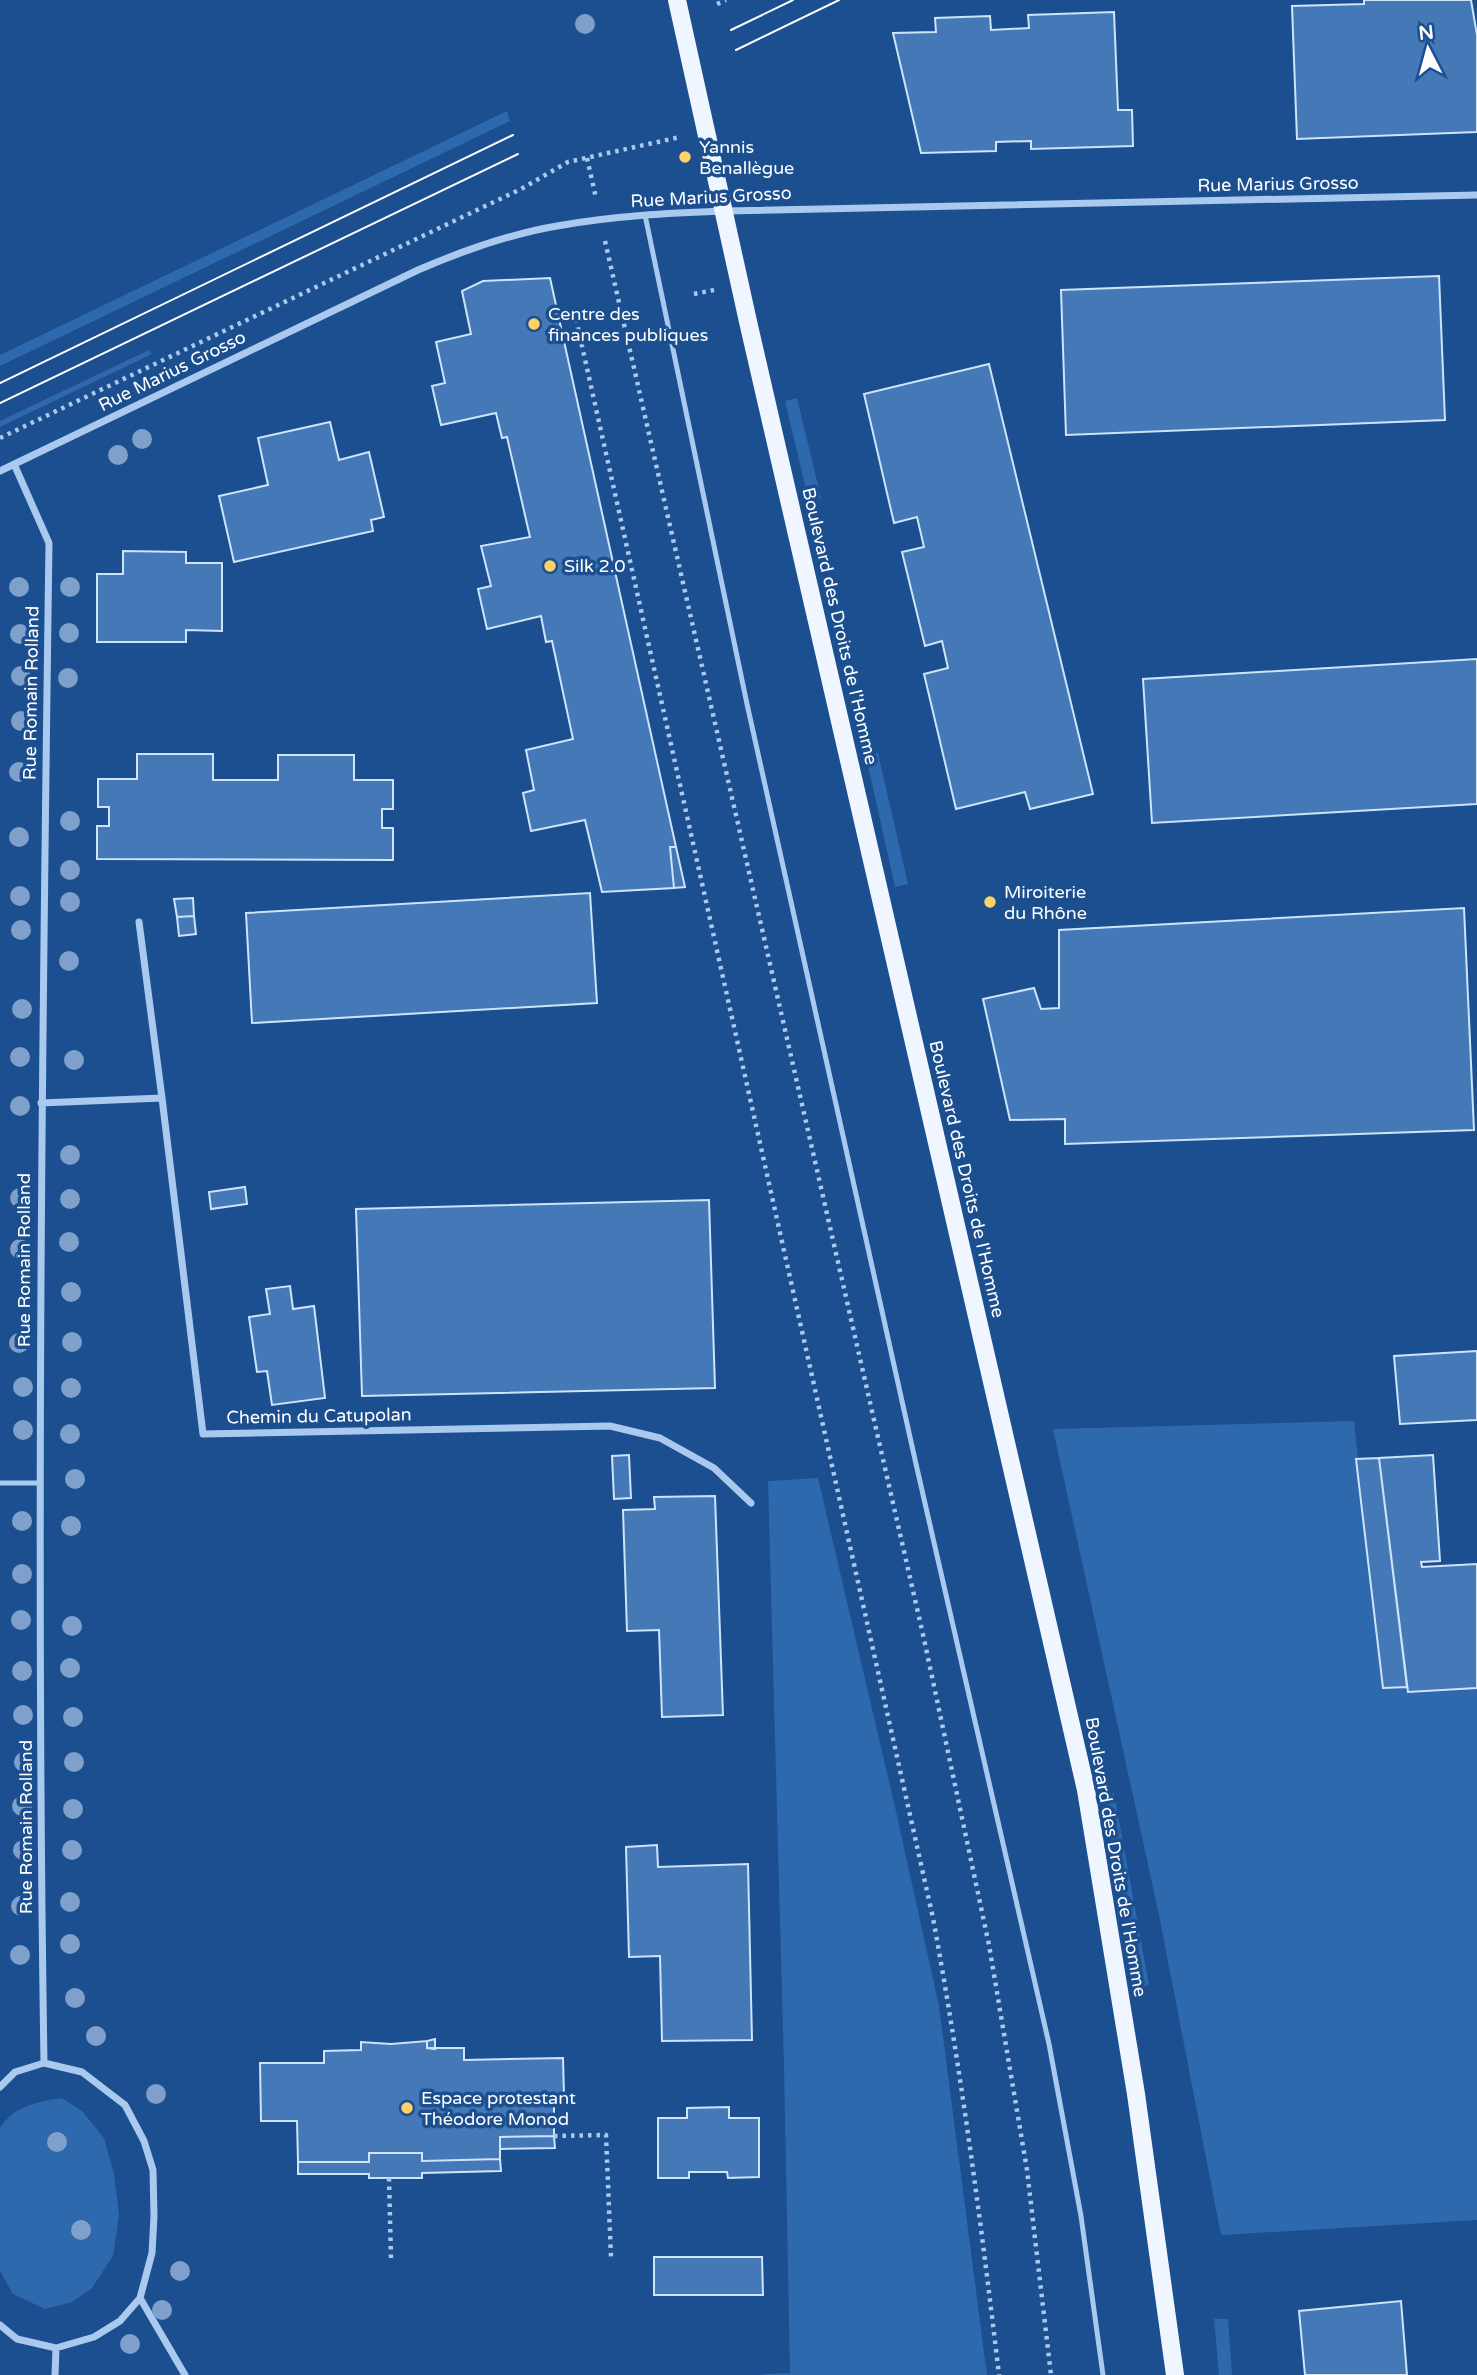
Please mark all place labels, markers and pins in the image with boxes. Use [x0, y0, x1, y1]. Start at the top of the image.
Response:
place label: Yannis Benallègue [699, 136, 794, 179]
marker: Yannis Benallègue [677, 149, 693, 165]
place label: Centre des finances publiques [548, 303, 708, 346]
marker: Centre des finances publiques [526, 316, 542, 332]
place label: Silk 2.0 [564, 555, 626, 577]
marker: Silk 2.0 [542, 558, 558, 574]
place label: Miroiterie du Rhône [1004, 881, 1087, 924]
marker: Miroiterie du Rhône [982, 894, 998, 910]
place label: Espace protestant Théodore Monod [421, 2087, 576, 2130]
marker: Espace protestant Théodore Monod [399, 2100, 415, 2116]

